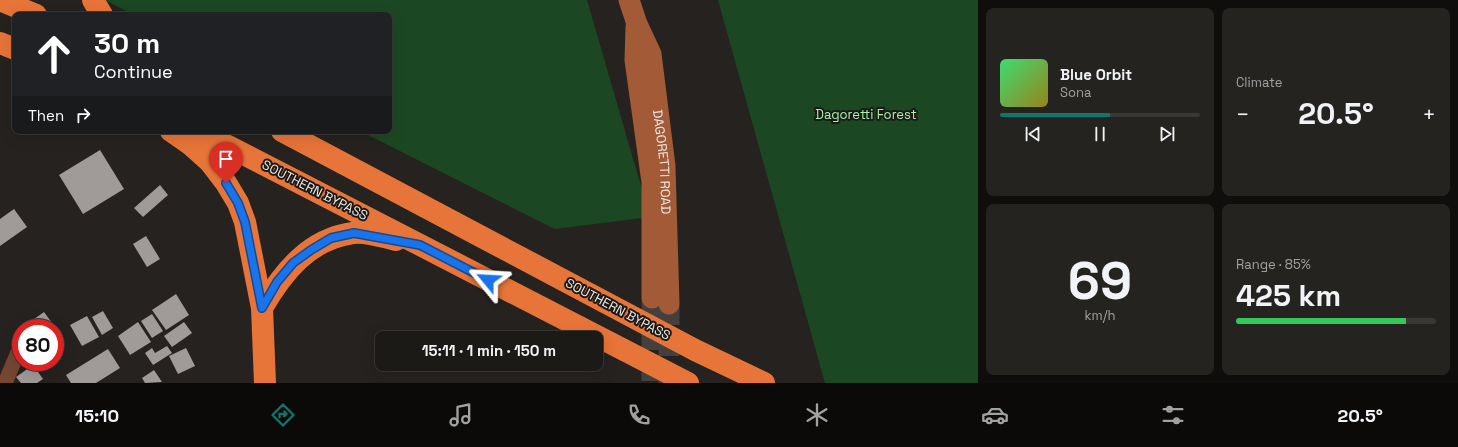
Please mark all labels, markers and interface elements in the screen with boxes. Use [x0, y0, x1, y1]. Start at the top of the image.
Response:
text: 30 m [94, 25, 160, 61]
icon: ahead [28, 28, 80, 80]
text: Continue [94, 60, 173, 83]
text: Blue Orbit [1060, 65, 1132, 84]
text: Climate [1236, 74, 1282, 91]
text: Sona [1060, 84, 1091, 101]
text: 20.5° [1298, 94, 1374, 133]
text: − [1236, 100, 1250, 128]
text: + [1422, 100, 1436, 128]
icon: right [72, 104, 94, 126]
text: Then [28, 106, 64, 125]
park label: Dagoretti Forest [815, 106, 917, 123]
street label: DAGORETTI ROAD [650, 109, 675, 214]
icon: previous [1022, 123, 1044, 145]
icon: pause [1089, 123, 1111, 145]
icon: next [1156, 123, 1178, 145]
pin [209, 142, 243, 183]
icon: arrive [215, 148, 237, 170]
street label: SOUTHERN BYPASS [259, 156, 371, 224]
text: 69 [1068, 248, 1132, 314]
text: Range · 85% [1236, 256, 1311, 273]
position arrow [467, 259, 509, 301]
street label: SOUTHERN BYPASS [563, 274, 673, 344]
text: 425 km [1236, 276, 1341, 315]
text: km/h [1085, 307, 1115, 324]
speed limit sign: 80 [12, 319, 64, 371]
text: 15:11 · 1 min · 150 m [422, 341, 556, 360]
icon: directions [269, 401, 297, 429]
icon: music [447, 401, 475, 429]
icon: phone [625, 401, 653, 429]
icon: climate [803, 401, 831, 429]
icon: car [981, 401, 1009, 429]
icon: filters [1159, 401, 1187, 429]
text: 15:10 [75, 404, 119, 427]
text: 20.5° [1337, 404, 1383, 427]

